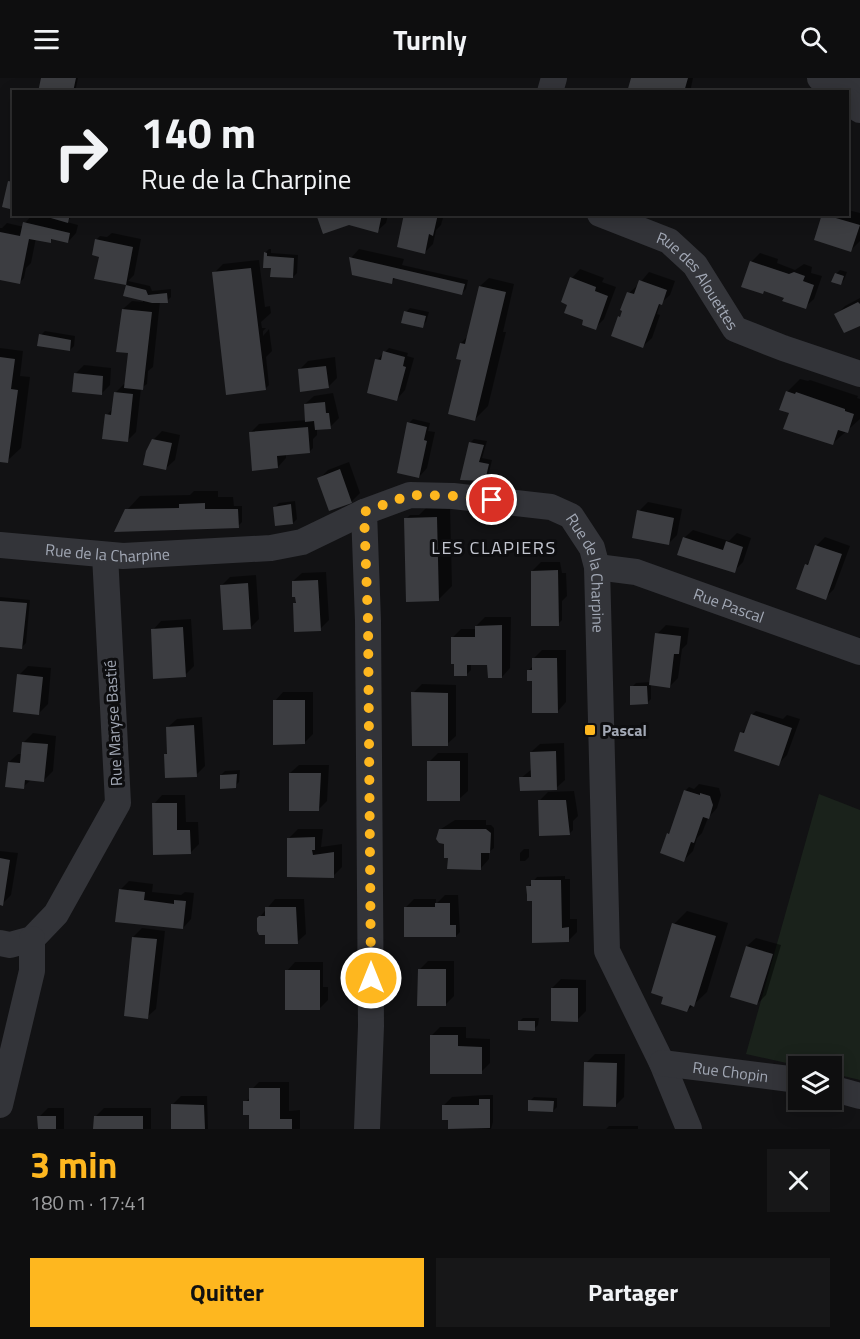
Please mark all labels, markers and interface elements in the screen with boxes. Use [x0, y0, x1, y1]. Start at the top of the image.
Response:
text: Turnly [393, 19, 467, 60]
icon: menu [30, 23, 63, 56]
icon: search [797, 23, 830, 56]
text: 140 m [141, 100, 256, 164]
icon: right [42, 114, 120, 192]
text: Rue de la Charpine [141, 158, 351, 199]
street label: Rue des Alouettes [653, 225, 745, 335]
pin [466, 474, 517, 525]
icon: arrive [475, 483, 508, 516]
street label: Rue de la Charpine [560, 508, 611, 633]
district label: LES CLAPIERS [431, 534, 557, 561]
street label: Rue de la Charpine [44, 537, 171, 568]
street label: Rue Pascal [690, 582, 768, 629]
street label: Rue Maryse Bastié [98, 659, 128, 787]
place label: Pascal [602, 718, 647, 742]
marker: Pascal [583, 723, 597, 737]
position arrow [339, 946, 403, 1010]
street label: Rue Chopin [691, 1055, 770, 1088]
map controls [788, 1056, 842, 1110]
button: layers [788, 1056, 842, 1110]
text: 3 min [30, 1137, 117, 1192]
button: close [767, 1149, 830, 1212]
text: 180 m · 17:41 [30, 1187, 147, 1218]
button: Quitter [30, 1258, 424, 1327]
button: Partager [436, 1258, 830, 1327]

